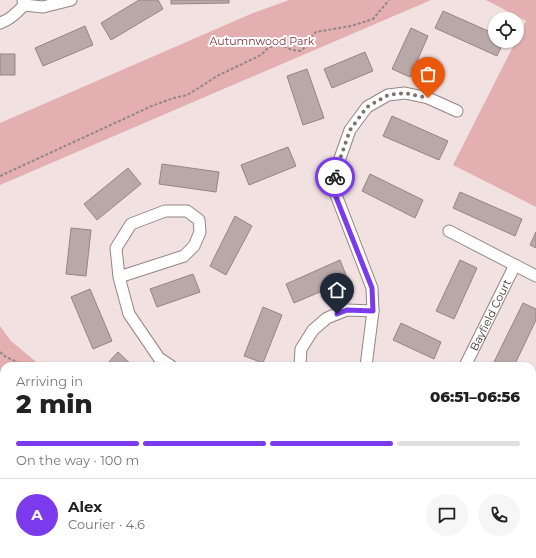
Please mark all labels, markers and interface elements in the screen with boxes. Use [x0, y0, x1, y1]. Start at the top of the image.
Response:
map controls [488, 12, 524, 48]
button: locate [488, 12, 524, 48]
park label: Autumnwood Park [210, 34, 315, 48]
pin [411, 57, 445, 98]
icon: bag [417, 63, 439, 85]
courier [315, 157, 355, 197]
icon: bike [324, 166, 346, 188]
pin [320, 273, 354, 314]
street label: Bayfield Court [467, 276, 514, 353]
icon: home [326, 279, 348, 301]
text: Arriving in [16, 373, 83, 389]
text: 06:51–06:56 [430, 387, 520, 406]
text: 2 min [16, 388, 93, 420]
text: On the way · 100 m [16, 452, 139, 468]
button: chat [426, 494, 468, 536]
button: phone [478, 494, 520, 536]
text: Alex [68, 497, 102, 516]
text: A [31, 505, 43, 524]
text: Courier · 4.6 [68, 516, 145, 532]

